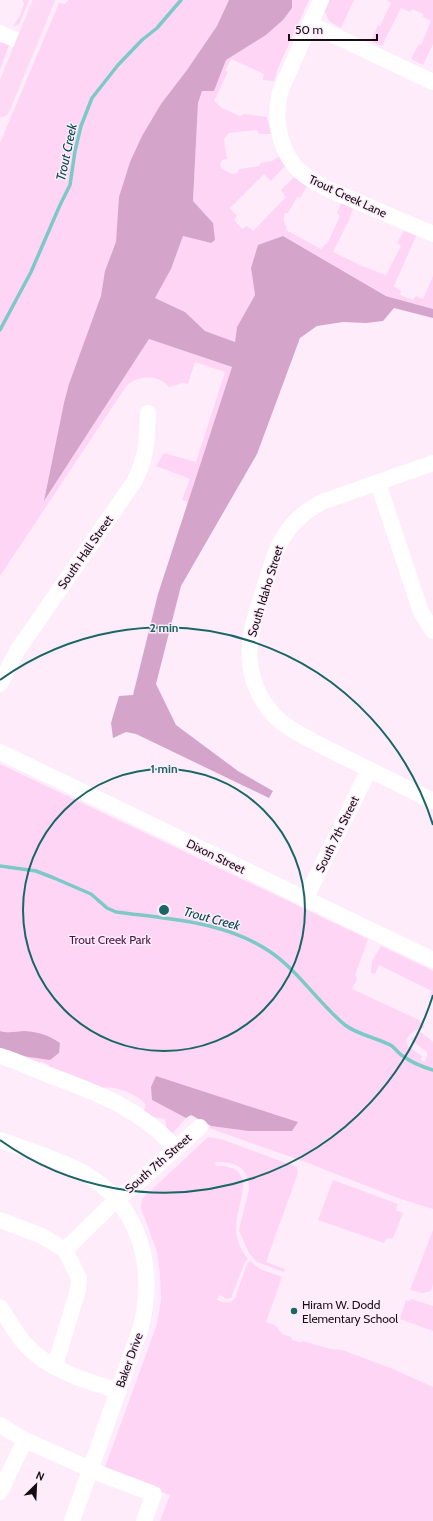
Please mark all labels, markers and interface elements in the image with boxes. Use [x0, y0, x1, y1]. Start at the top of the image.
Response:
scale bar [289, 16, 377, 42]
text: 50 m [295, 22, 323, 37]
water label: Trout Creek [52, 122, 80, 182]
street label: Trout Creek Lane [307, 171, 389, 221]
street label: South Hall Street [54, 512, 116, 592]
street label: South Idaho Street [244, 543, 286, 639]
text: 2 min [150, 620, 178, 635]
text: 1 min [150, 761, 178, 776]
street label: South 7th Street [312, 793, 362, 875]
street label: Dixon Street [184, 835, 248, 877]
centre of rings [157, 903, 171, 917]
water label: Trout Creek [182, 903, 243, 933]
park label: Trout Creek Park [69, 932, 151, 947]
street label: South 7th Street [122, 1130, 194, 1196]
place label: Hiram W. Dodd Elementary School [302, 1297, 398, 1326]
marker: Hiram W. Dodd Elementary School [289, 1306, 299, 1316]
street label: Baker Drive [112, 1330, 146, 1390]
north arrow [16, 1465, 56, 1505]
text: N [34, 1468, 46, 1484]

